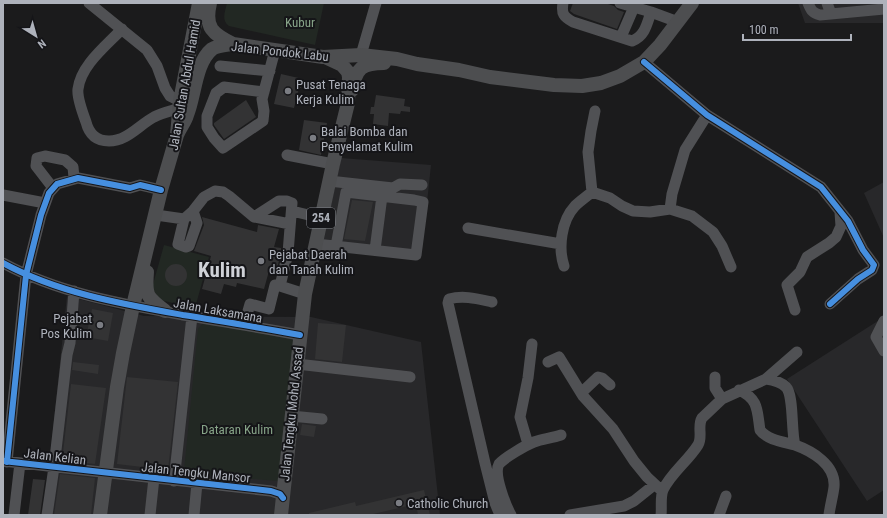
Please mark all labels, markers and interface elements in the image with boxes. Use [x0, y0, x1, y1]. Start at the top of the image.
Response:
park label: Kubur [285, 15, 315, 30]
north arrow [16, 16, 56, 56]
scale bar [743, 16, 851, 42]
street label: Jalan Sultan Abdul Hamid [166, 19, 203, 152]
text: 100 m [749, 23, 779, 37]
text: N [35, 36, 48, 51]
street label: Jalan Pondok Labu [230, 39, 329, 64]
place label: Pusat Tenaga Kerja Kulim [296, 77, 366, 107]
marker: Pusat Tenaga Kerja Kulim [283, 86, 293, 96]
place label: Balai Bomba dan Penyelamat Kulim [321, 124, 413, 154]
marker: Balai Bomba dan Penyelamat Kulim [308, 133, 318, 143]
road number: 254 [307, 208, 335, 228]
place label: Pejabat Daerah dan Tanah Kulim [269, 247, 354, 277]
marker: Pejabat Daerah dan Tanah Kulim [256, 256, 266, 266]
district label: Kulim [198, 258, 246, 282]
street label: Jalan Laksamana [172, 295, 264, 326]
place label: Pejabat Pos Kulim [40, 311, 92, 341]
marker: Pejabat Pos Kulim [95, 320, 105, 330]
street label: Jalan Tengku Mohd Assad [277, 346, 306, 482]
park label: Dataran Kulim [201, 422, 273, 437]
street label: Jalan Kelian [23, 445, 87, 468]
street label: Jalan Tengku Mansor [141, 459, 251, 486]
place label: Catholic Church [407, 496, 488, 511]
marker: Catholic Church [394, 498, 404, 508]

